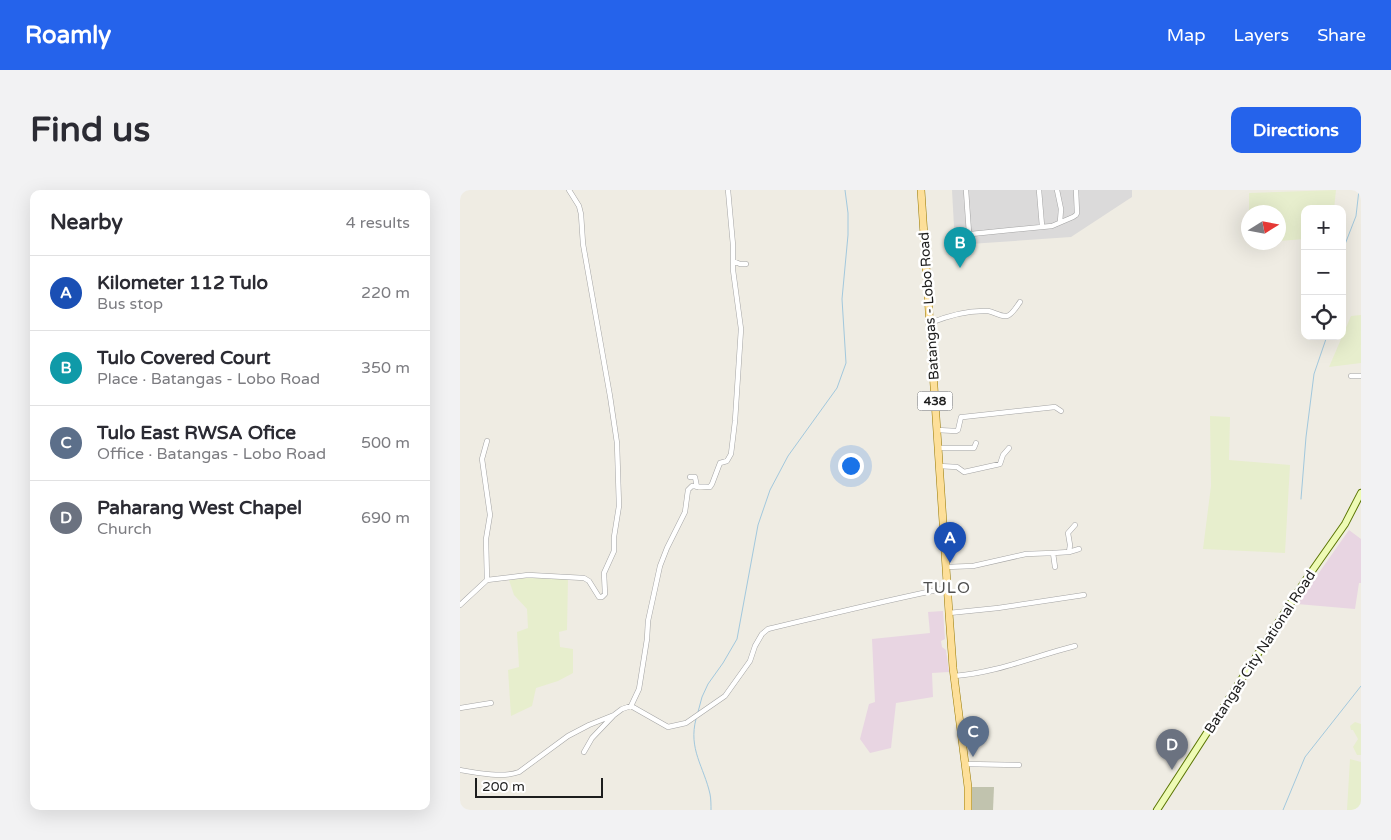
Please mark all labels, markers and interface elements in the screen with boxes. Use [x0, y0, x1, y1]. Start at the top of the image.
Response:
text: Roamly [25, 21, 111, 50]
text: Map [1167, 24, 1206, 46]
text: Layers [1234, 24, 1289, 46]
text: Share [1317, 24, 1366, 46]
button: Directions [1231, 107, 1361, 153]
text: Find us [30, 109, 150, 151]
north arrow [1241, 205, 1286, 250]
map controls [1301, 205, 1346, 340]
button: + [1301, 205, 1346, 250]
text: Nearby [50, 210, 123, 235]
text: 4 results [346, 213, 410, 233]
pin: B [944, 227, 976, 268]
street label: Batangas - Lobo Road [915, 231, 943, 381]
button: − [1301, 250, 1346, 295]
text: Kilometer 112 Tulo [97, 272, 268, 294]
text: A [60, 283, 72, 303]
text: 220 m [361, 283, 410, 303]
text: Bus stop [97, 294, 163, 314]
button: locate [1301, 295, 1346, 340]
text: Tulo Covered Court [97, 347, 270, 369]
text: B [60, 358, 72, 378]
text: 350 m [361, 358, 410, 378]
text: Place · Batangas - Lobo Road [97, 369, 320, 389]
road number: 438 [918, 392, 952, 410]
text: Tulo East RWSA Ofice [97, 422, 296, 444]
text: C [60, 433, 72, 453]
text: 500 m [361, 433, 410, 453]
text: Office · Batangas - Lobo Road [97, 444, 326, 464]
your location [838, 453, 864, 479]
text: Paharang West Chapel [97, 497, 302, 519]
text: D [60, 508, 72, 528]
text: 690 m [361, 508, 410, 528]
text: Church [97, 519, 152, 539]
pin: A [934, 522, 966, 563]
street label: Batangas City National Road [1201, 567, 1319, 737]
district label: TULO [923, 578, 971, 598]
pin: C [957, 716, 989, 757]
pin: D [1156, 729, 1188, 770]
scale bar [475, 775, 602, 798]
text: 200 m [482, 778, 525, 795]

